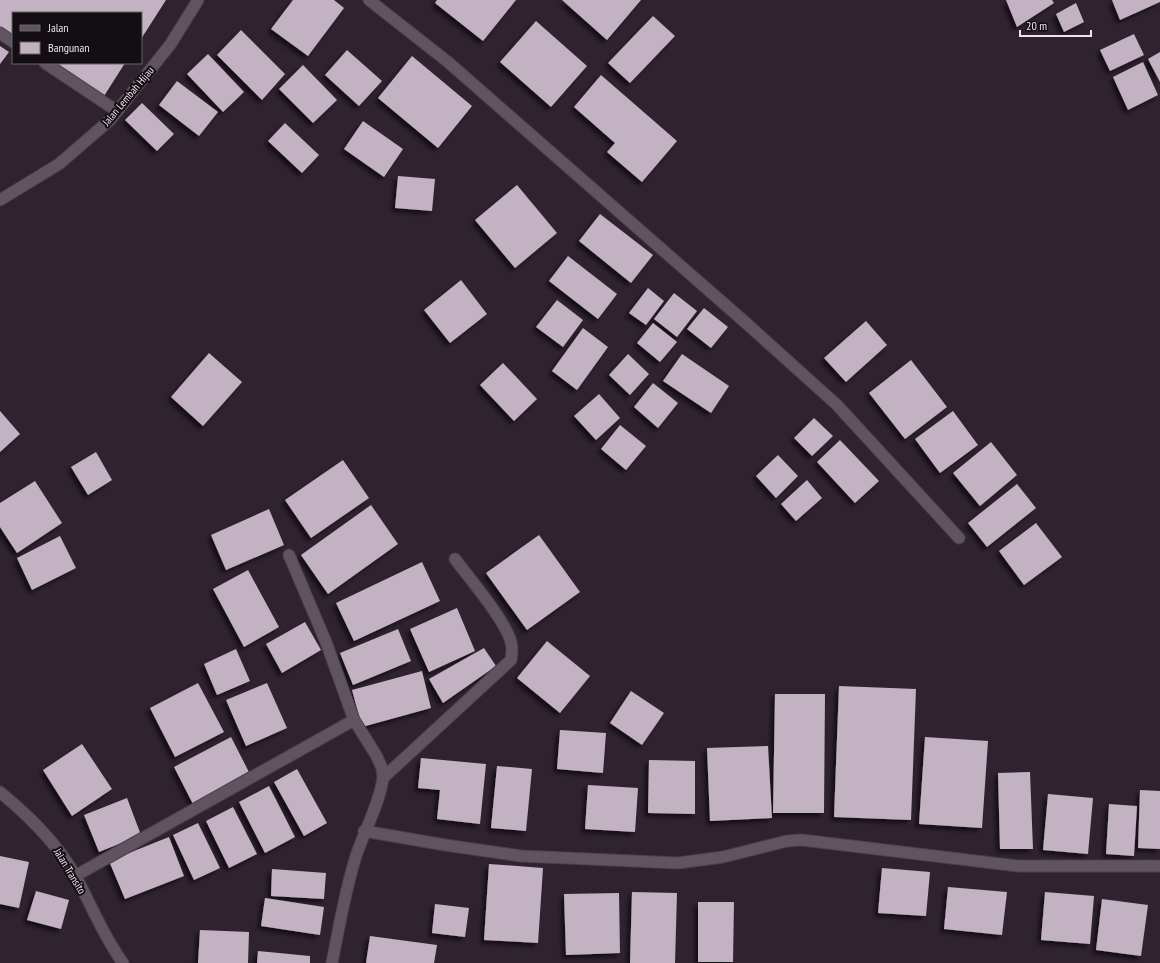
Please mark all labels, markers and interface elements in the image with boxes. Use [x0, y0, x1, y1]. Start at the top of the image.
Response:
legend [12, 12, 142, 64]
scale bar [1020, 12, 1091, 38]
text: 20 m [1026, 18, 1047, 33]
text: Jalan [47, 20, 69, 35]
text: Bangunan [48, 40, 89, 55]
street label: Jalan Lembah Hijau [98, 63, 157, 129]
street label: Jalan Transito [50, 845, 89, 897]

